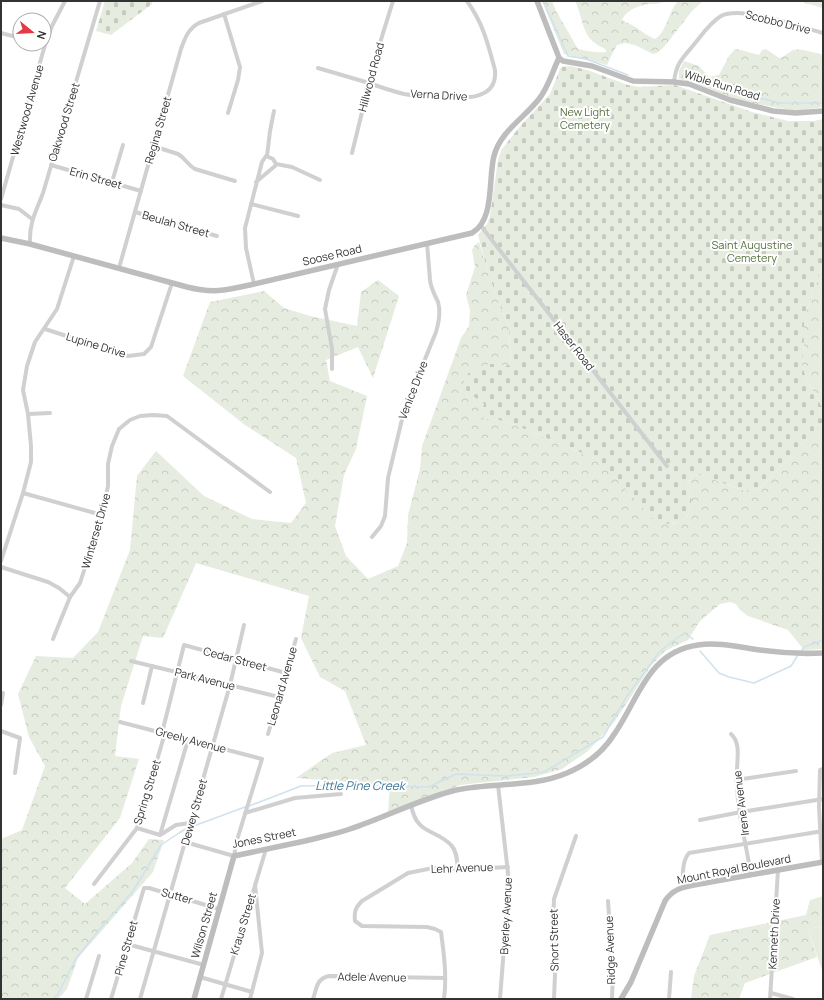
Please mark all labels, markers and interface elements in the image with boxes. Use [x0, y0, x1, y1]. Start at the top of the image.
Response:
street label: Scobbo Drive [744, 6, 813, 37]
north arrow [12, 12, 52, 52]
text: N [34, 29, 50, 41]
street label: Hillwood Road [354, 41, 387, 113]
street label: Westwood Avenue [6, 62, 47, 157]
street label: Wible Run Road [682, 66, 762, 103]
street label: Oakwood Street [44, 81, 83, 163]
street label: Verna Drive [410, 86, 468, 104]
street label: Regina Street [141, 94, 174, 165]
park label: New Light Cemetery [560, 104, 610, 132]
street label: Erin Street [68, 163, 124, 192]
street label: Beulah Street [141, 207, 212, 240]
park label: Saint Augustine Cemetery [712, 237, 793, 265]
street label: Soose Road [301, 240, 363, 269]
street label: Haser Road [551, 318, 598, 373]
street label: Lupine Drive [64, 328, 129, 361]
street label: Venice Drive [394, 358, 431, 421]
street label: Winterset Drive [78, 491, 114, 570]
street label: Cedar Street [202, 643, 269, 674]
street label: Leonard Avenue [263, 644, 300, 727]
street label: Park Avenue [173, 664, 237, 693]
street label: Greely Avenue [154, 723, 229, 756]
street label: Spring Street [129, 757, 164, 826]
street label: Irene Avenue [729, 769, 752, 836]
street label: Dewey Street [177, 777, 210, 847]
water label: Little Pine Creek [315, 777, 407, 794]
street label: Jones Street [231, 824, 297, 851]
street label: Mount Royal Boulevard [676, 850, 792, 887]
street label: Lehr Avenue [431, 859, 494, 876]
street label: Byerley Avenue [496, 876, 515, 955]
street label: Sutter [160, 884, 195, 907]
street label: Wilson Street [187, 890, 220, 960]
street label: Kraus Street [226, 891, 259, 956]
street label: Kenneth Drive [764, 898, 783, 970]
street label: Short Street [545, 909, 562, 971]
street label: Ridge Avenue [601, 915, 618, 985]
street label: Pine Street [111, 919, 141, 977]
street label: Adele Avenue [337, 968, 407, 985]

